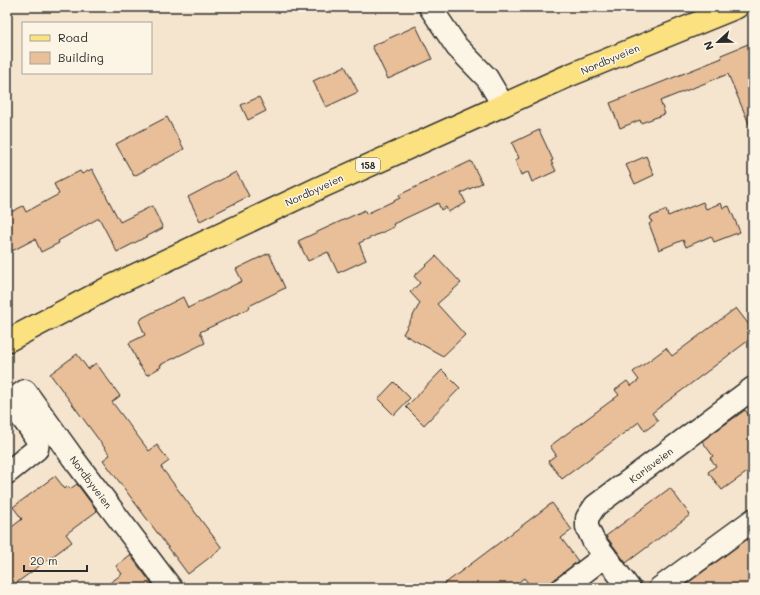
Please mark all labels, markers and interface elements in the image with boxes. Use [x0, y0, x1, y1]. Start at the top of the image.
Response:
legend [22, 22, 152, 74]
north arrow [698, 22, 738, 62]
text: Road [58, 29, 88, 45]
text: N [700, 39, 717, 53]
street label: Nordbyveien [578, 40, 642, 78]
text: Building [58, 49, 104, 65]
road number: 158 [356, 158, 380, 172]
street label: Nordbyveien [283, 170, 345, 210]
street label: Karisveien [626, 444, 676, 486]
street label: Nordbyveien [67, 453, 115, 511]
scale bar [24, 547, 87, 573]
text: 20 m [30, 552, 58, 568]

